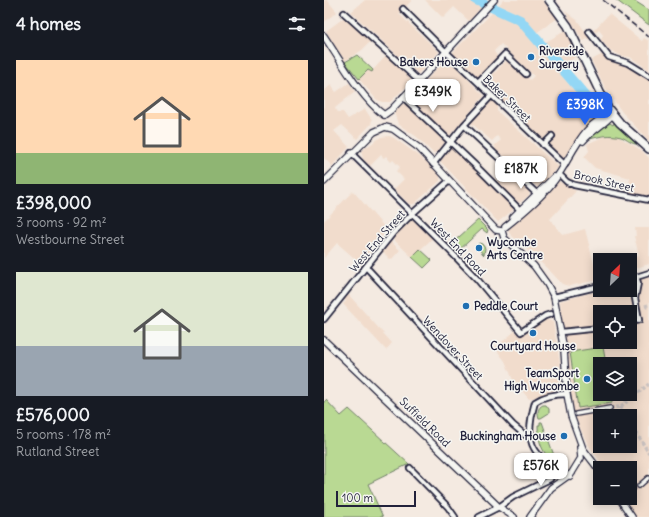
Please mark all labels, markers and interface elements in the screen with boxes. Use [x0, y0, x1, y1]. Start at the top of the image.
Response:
text: 4 homes [16, 13, 81, 35]
icon: filters [286, 13, 308, 35]
place label: Riverside Surgery [539, 44, 584, 72]
marker: Riverside Surgery [526, 52, 536, 62]
place label: Bakers House [400, 55, 468, 69]
marker: Bakers House [471, 57, 481, 67]
street label: Baker Street [480, 72, 534, 125]
pin: £349K [405, 79, 461, 113]
text: £349K [414, 83, 452, 100]
icon: home [126, 86, 198, 158]
pin: £398K [557, 92, 613, 126]
text: £398K [566, 96, 604, 113]
pin: £187K [493, 156, 549, 190]
text: £187K [504, 160, 538, 177]
street label: Brook Street [572, 167, 636, 195]
text: £398,000 [16, 192, 91, 214]
street label: West End Street [346, 207, 408, 275]
text: 3 rooms · 92 m² [16, 214, 107, 231]
street label: West End Road [427, 215, 489, 279]
text: Westbourne Street [16, 231, 124, 248]
place label: Wycombe Arts Centre [487, 235, 543, 262]
marker: Wycombe Arts Centre [474, 243, 484, 253]
north arrow [593, 253, 637, 297]
map controls [593, 253, 637, 505]
icon: home [126, 298, 198, 370]
place label: Peddle Court [474, 299, 538, 313]
marker: Peddle Court [461, 301, 471, 311]
button: locate [593, 305, 637, 349]
street label: Wendover Street [420, 313, 486, 383]
marker: Courtyard House [528, 328, 538, 338]
place label: Courtyard House [490, 339, 576, 354]
button: layers [593, 357, 637, 401]
place label: TeamSport High Wycombe [504, 366, 579, 394]
marker: TeamSport High Wycombe [582, 374, 592, 384]
street label: Suffield Road [397, 394, 454, 450]
text: £576,000 [16, 404, 90, 426]
button: + [593, 409, 637, 453]
text: 5 rooms · 178 m² [16, 426, 111, 443]
place label: Buckingham House [460, 429, 556, 444]
marker: Buckingham House [559, 431, 569, 441]
text: Rutland Street [16, 443, 99, 460]
pin: £576K [513, 453, 569, 487]
text: £576K [523, 457, 559, 474]
button: − [593, 461, 637, 505]
scale bar [336, 489, 416, 508]
text: 100 m [342, 491, 373, 505]

